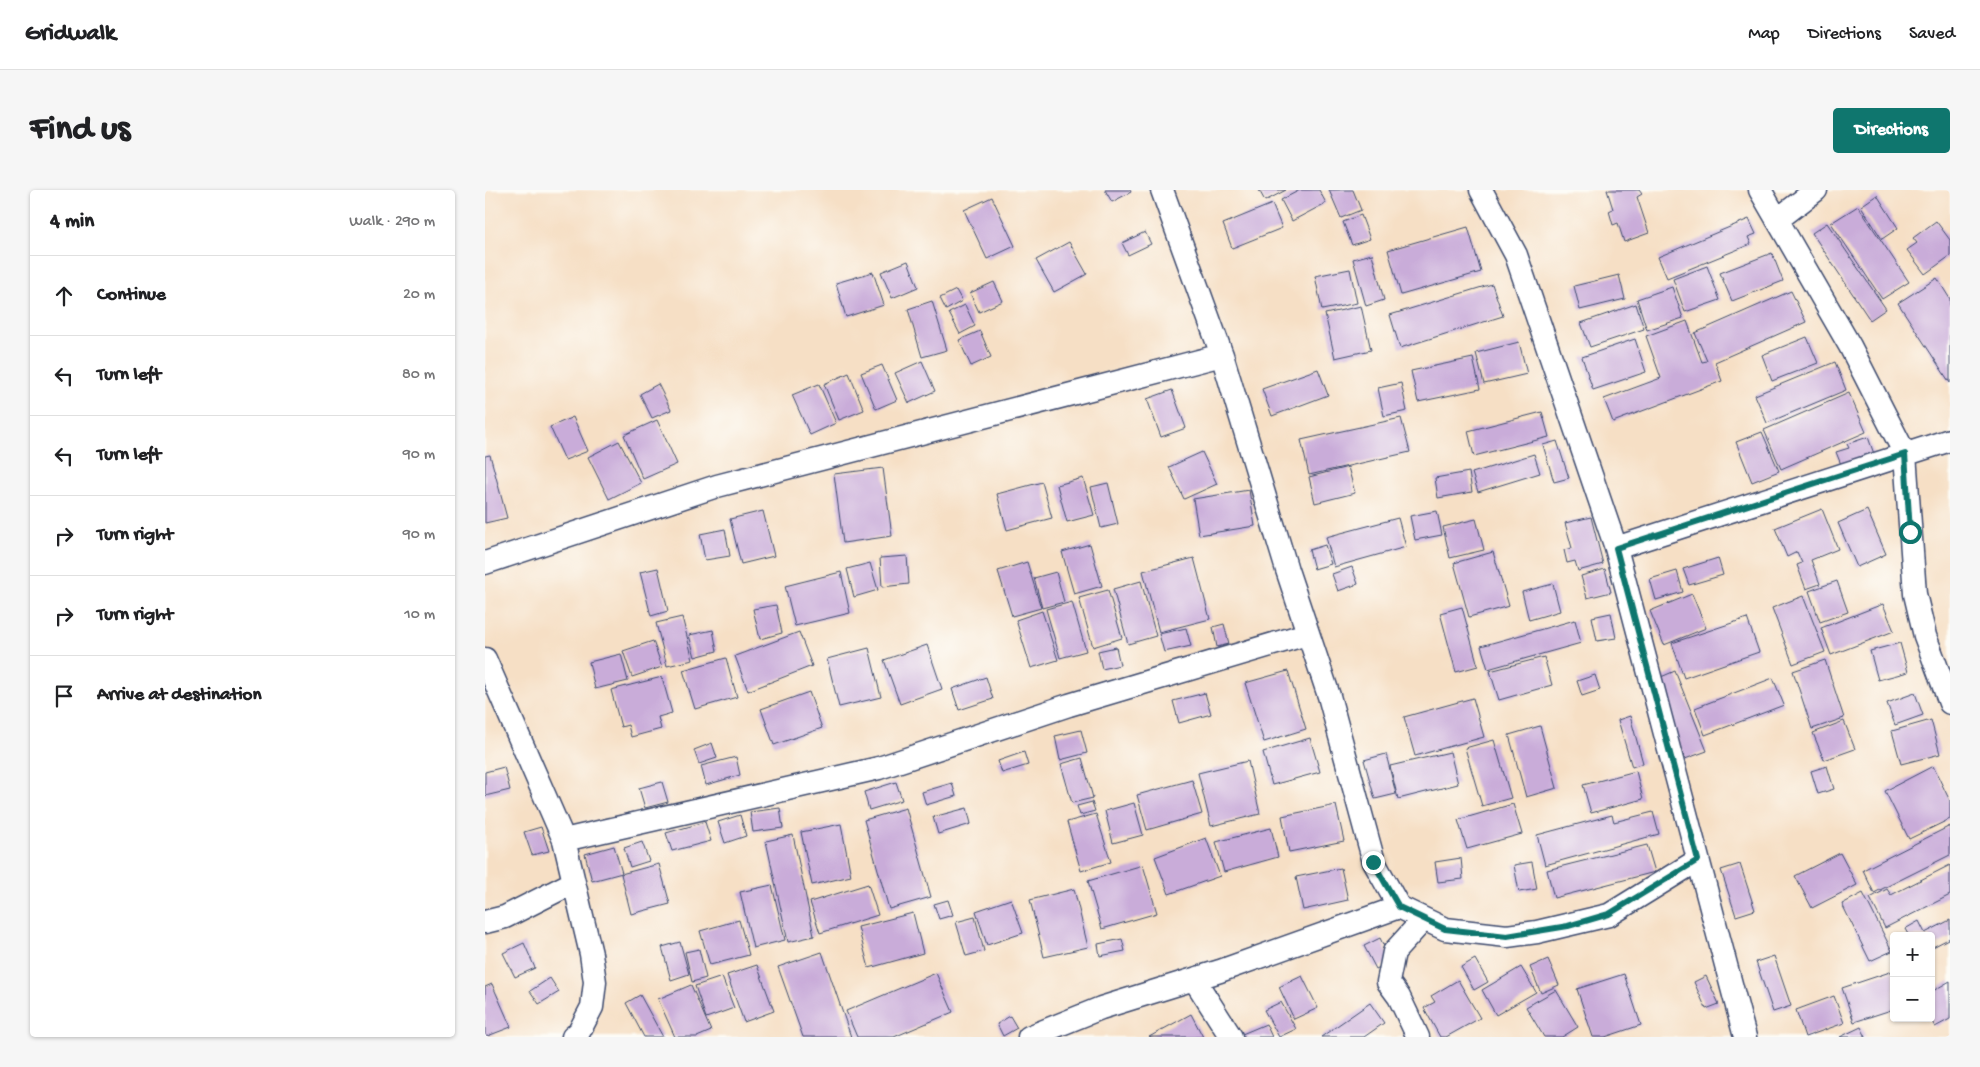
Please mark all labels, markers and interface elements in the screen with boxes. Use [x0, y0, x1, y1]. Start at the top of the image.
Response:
text: Gridwalk [25, 20, 116, 49]
text: Map [1748, 24, 1780, 45]
text: Directions [1808, 24, 1881, 45]
text: Saved [1909, 24, 1955, 45]
button: Directions [1833, 108, 1950, 153]
text: Find us [30, 110, 130, 151]
text: 4 min [50, 210, 94, 235]
text: Walk · 290 m [349, 213, 435, 232]
icon: ahead [50, 282, 78, 310]
text: Continue [97, 284, 166, 307]
text: 20 m [403, 286, 435, 305]
icon: left [50, 362, 78, 390]
text: Turn left [97, 364, 161, 387]
text: 80 m [402, 366, 435, 385]
icon: left [50, 442, 78, 470]
text: Turn left [97, 444, 161, 467]
text: 90 m [403, 446, 435, 465]
route start [1899, 521, 1922, 544]
icon: right [50, 522, 78, 550]
text: Turn right [97, 524, 173, 547]
text: 90 m [403, 526, 435, 545]
icon: right [50, 602, 78, 630]
text: Turn right [97, 604, 173, 627]
text: 10 m [404, 606, 435, 625]
icon: arrive [50, 682, 78, 710]
text: Arrive at destination [97, 684, 261, 707]
route end [1362, 851, 1385, 874]
map controls [1890, 932, 1935, 1022]
button: + [1890, 932, 1935, 977]
button: − [1890, 977, 1935, 1022]

